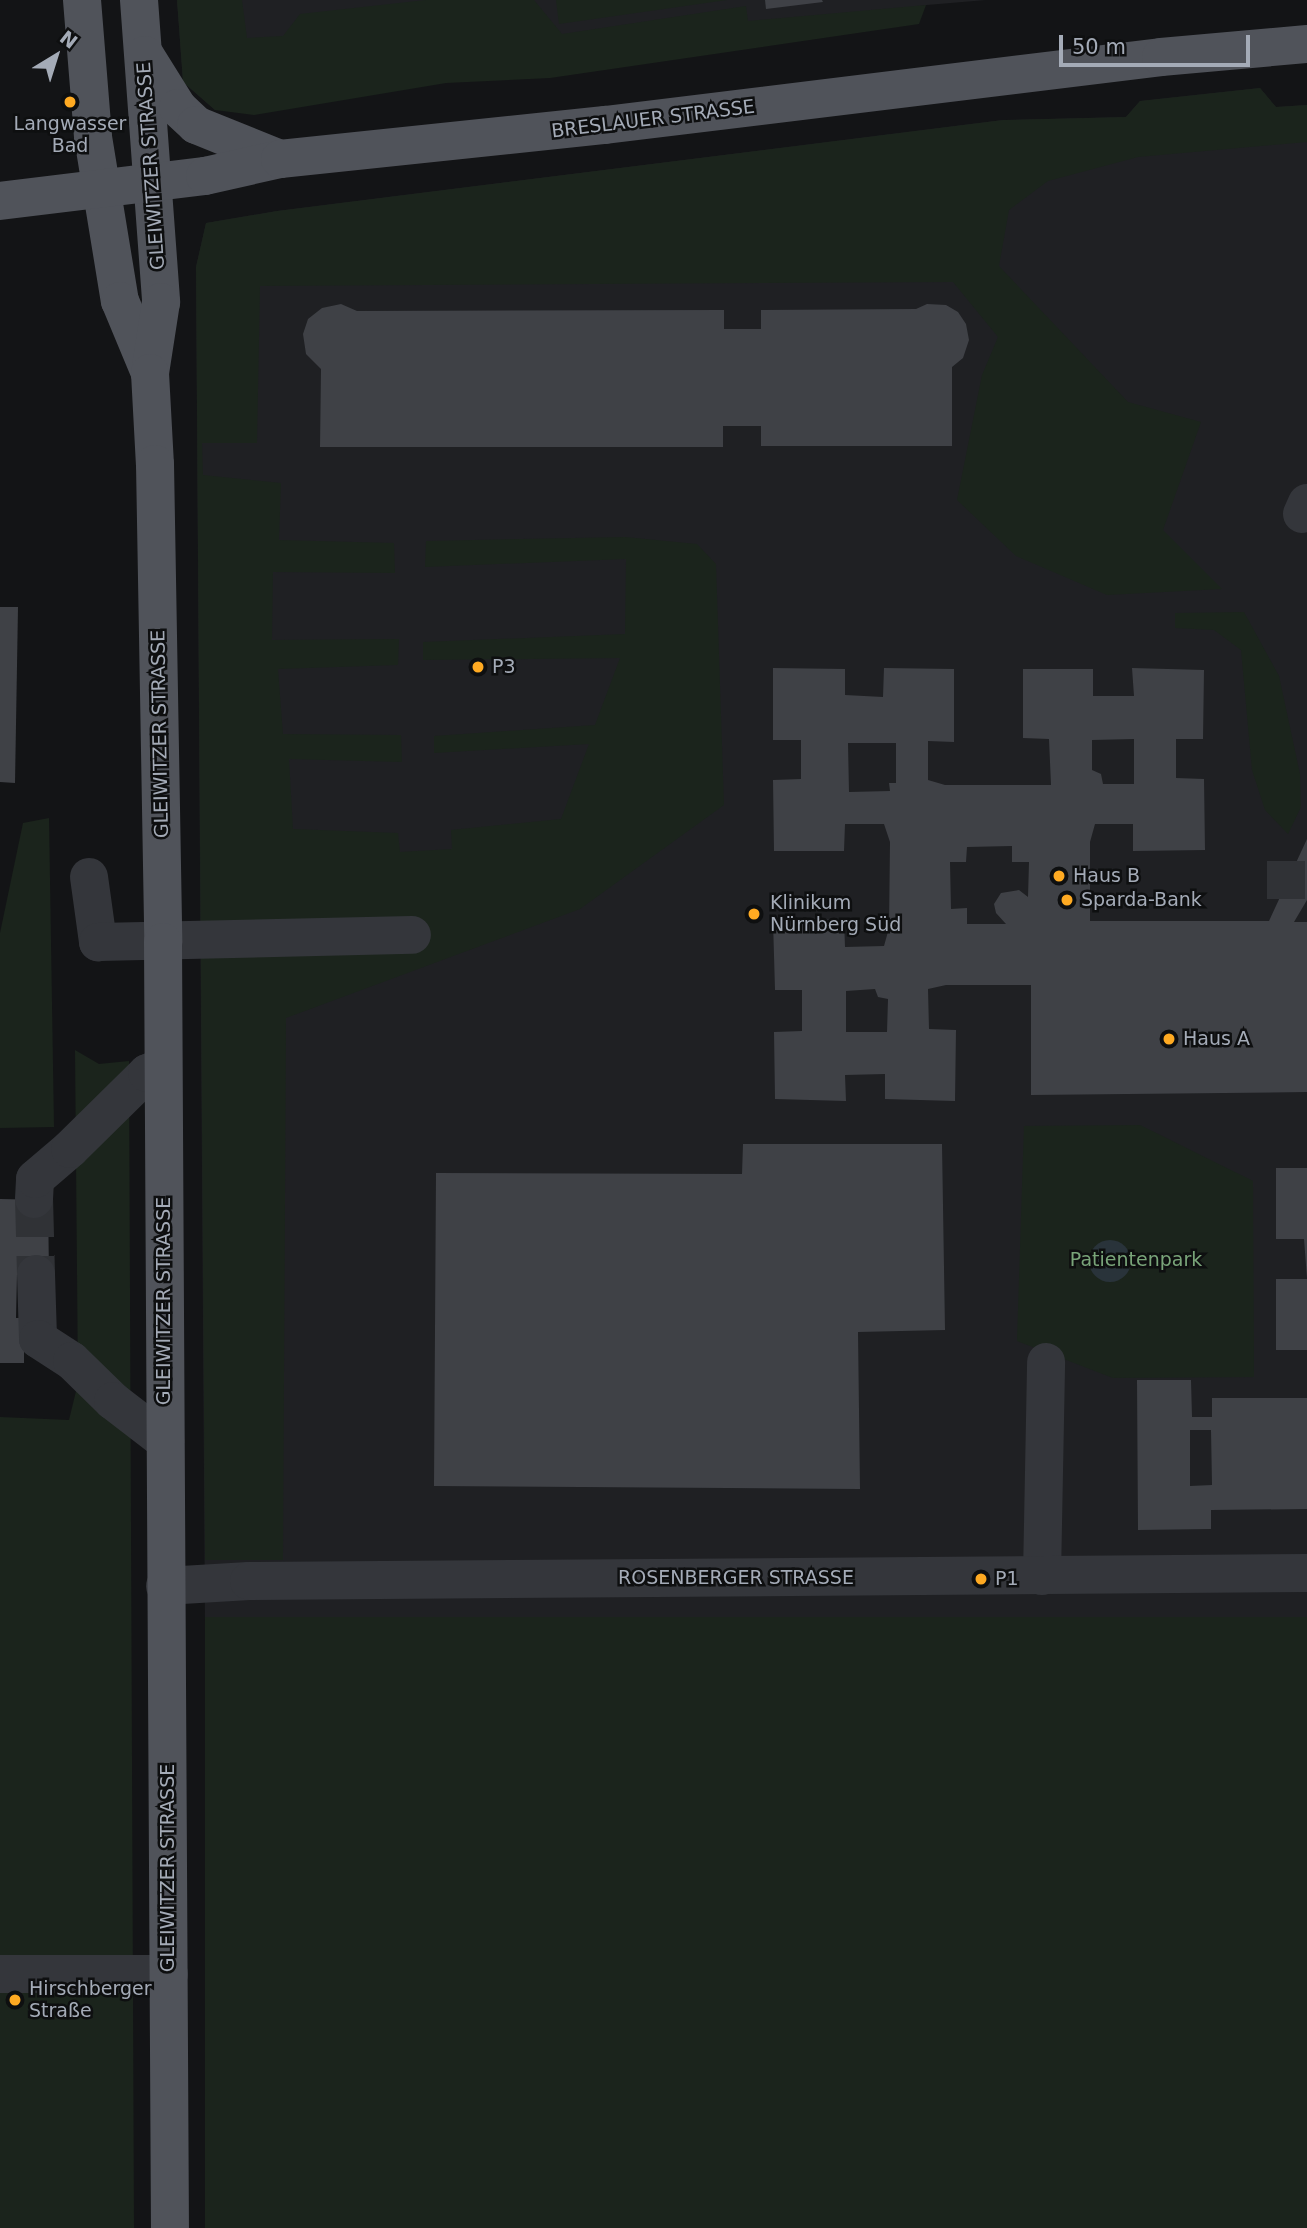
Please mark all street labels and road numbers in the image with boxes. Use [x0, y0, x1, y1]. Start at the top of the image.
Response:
street label: GLEIWITZER STRASSE [132, 61, 170, 271]
street label: BRESLAUER STRASSE [550, 95, 756, 143]
street label: GLEIWITZER STRASSE [147, 630, 173, 838]
street label: GLEIWITZER STRASSE [153, 1197, 175, 1405]
street label: ROSENBERGER STRASSE [618, 1567, 854, 1589]
street label: GLEIWITZER STRASSE [157, 1764, 179, 1972]

